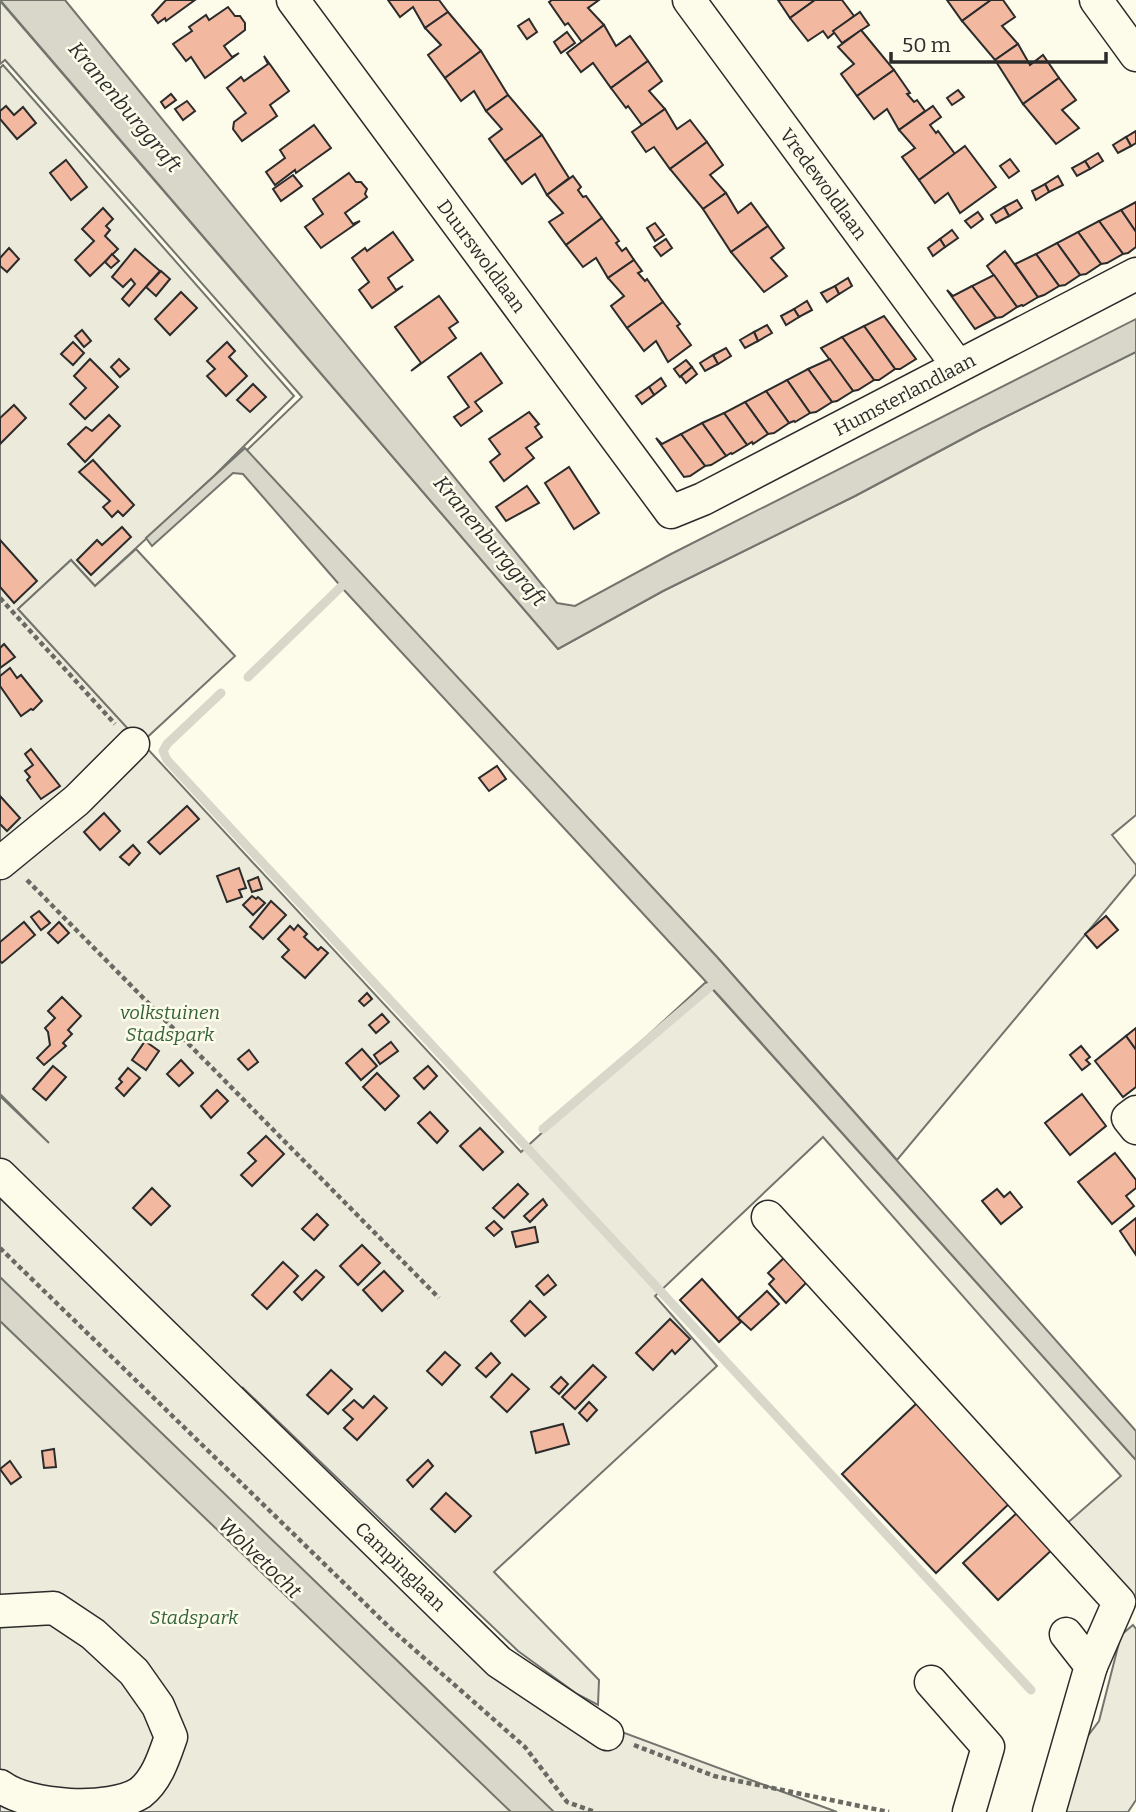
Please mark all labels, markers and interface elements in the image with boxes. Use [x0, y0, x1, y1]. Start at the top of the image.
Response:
scale bar [891, 21, 1106, 65]
text: 50 m [902, 32, 951, 58]
water label: Kranenburggraft [63, 37, 187, 178]
street label: Vredewoldlaan [775, 123, 873, 244]
street label: Duurswoldlaan [433, 195, 531, 317]
street label: Humsterlandlaan [830, 348, 979, 441]
water label: Kranenburggraft [428, 471, 552, 612]
park label: volkstuinen Stadspark [120, 1001, 220, 1046]
water label: Wolvetocht [213, 1512, 307, 1604]
street label: Campinglaan [351, 1517, 451, 1616]
park label: Stadspark [150, 1606, 239, 1629]

